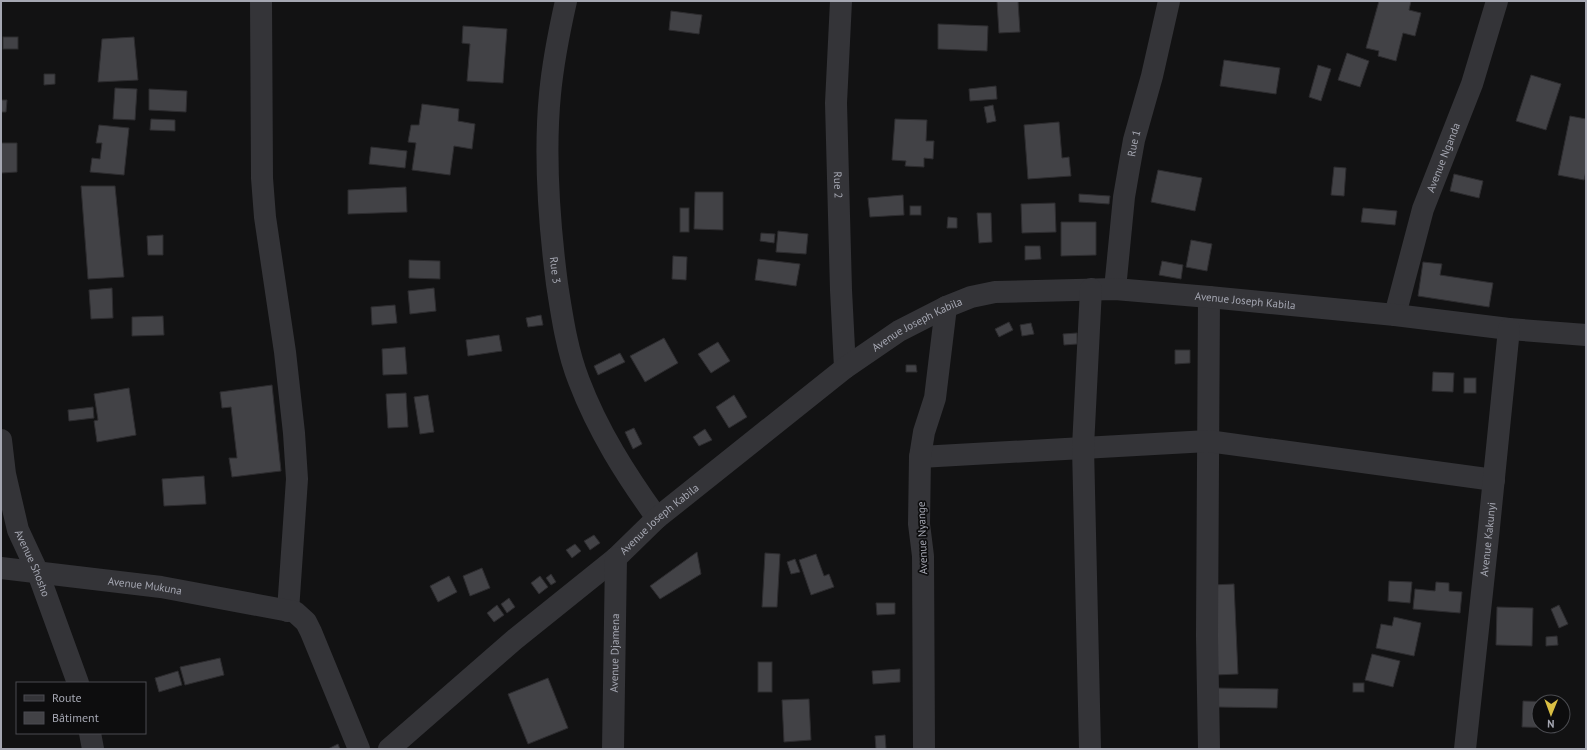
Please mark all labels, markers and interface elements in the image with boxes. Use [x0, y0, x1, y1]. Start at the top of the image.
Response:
street label: Avenue Nganda [1423, 121, 1463, 194]
street label: Rue 1 [1124, 128, 1143, 158]
street label: Rue 2 [831, 171, 846, 198]
street label: Rue 3 [547, 256, 564, 284]
street label: Avenue Joseph Kabila [1194, 289, 1296, 312]
street label: Avenue Joseph Kabila [869, 294, 964, 355]
street label: Avenue Joseph Kabila [617, 480, 702, 558]
street label: Avenue Nyange [914, 501, 930, 575]
street label: Avenue Kakunyi [1477, 501, 1498, 577]
street label: Avenue Shosho [12, 527, 53, 599]
street label: Avenue Mukuna [107, 574, 183, 598]
street label: Avenue Djamena [607, 613, 622, 693]
legend [16, 682, 146, 734]
text: Route [52, 690, 82, 705]
north arrow [1531, 694, 1571, 734]
text: Bâtiment [52, 710, 99, 725]
text: N [1547, 717, 1555, 731]

